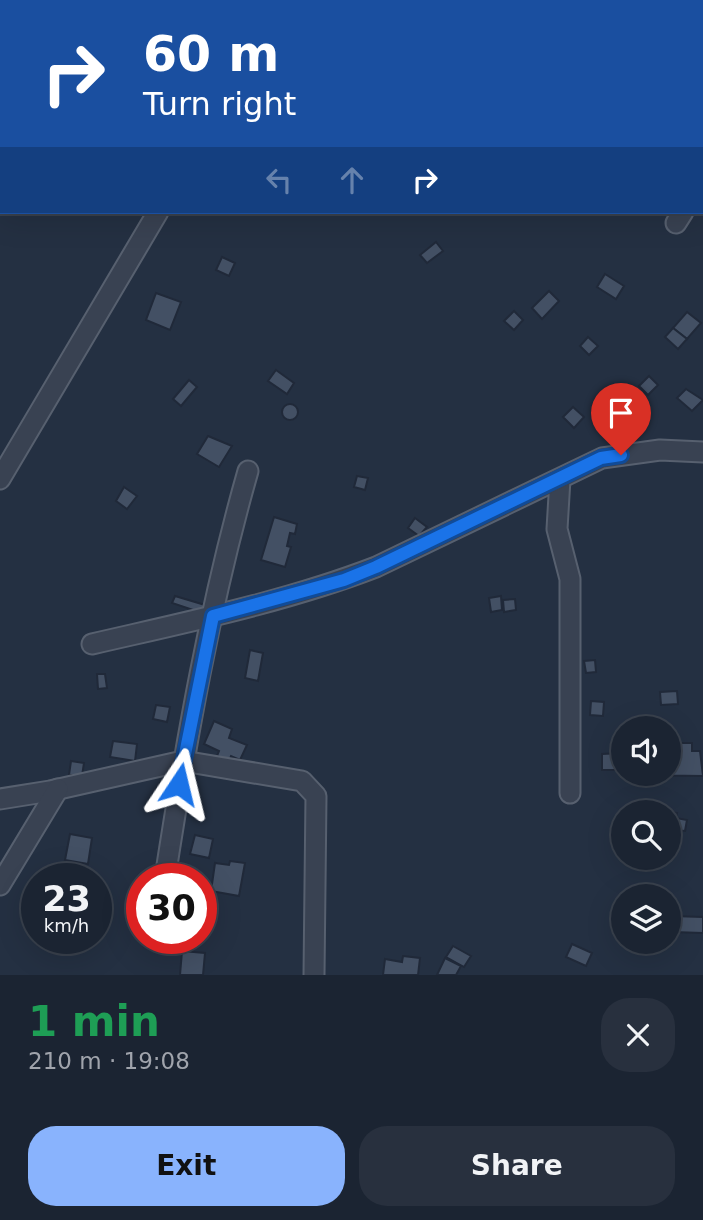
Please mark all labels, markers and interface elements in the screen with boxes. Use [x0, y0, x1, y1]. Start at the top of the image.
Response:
text: 60 m [143, 26, 279, 83]
icon: right [28, 28, 119, 119]
text: Turn right [143, 85, 296, 123]
icon: left [260, 161, 298, 199]
icon: ahead [333, 161, 371, 199]
icon: right [406, 161, 444, 199]
pin [591, 383, 651, 455]
icon: arrive [602, 394, 640, 432]
map controls [611, 716, 681, 954]
button: sound [611, 716, 681, 786]
position arrow [142, 747, 216, 821]
button: search [611, 800, 681, 870]
speed limit sign: 30 [126, 863, 217, 954]
text: 23 [42, 879, 91, 919]
button: layers [611, 884, 681, 954]
text: km/h [44, 915, 89, 936]
text: 1 min [28, 997, 160, 1046]
button: close [601, 998, 675, 1072]
text: 210 m · 19:08 [28, 1048, 190, 1074]
button: Exit [28, 1126, 345, 1206]
button: Share [359, 1126, 675, 1206]

